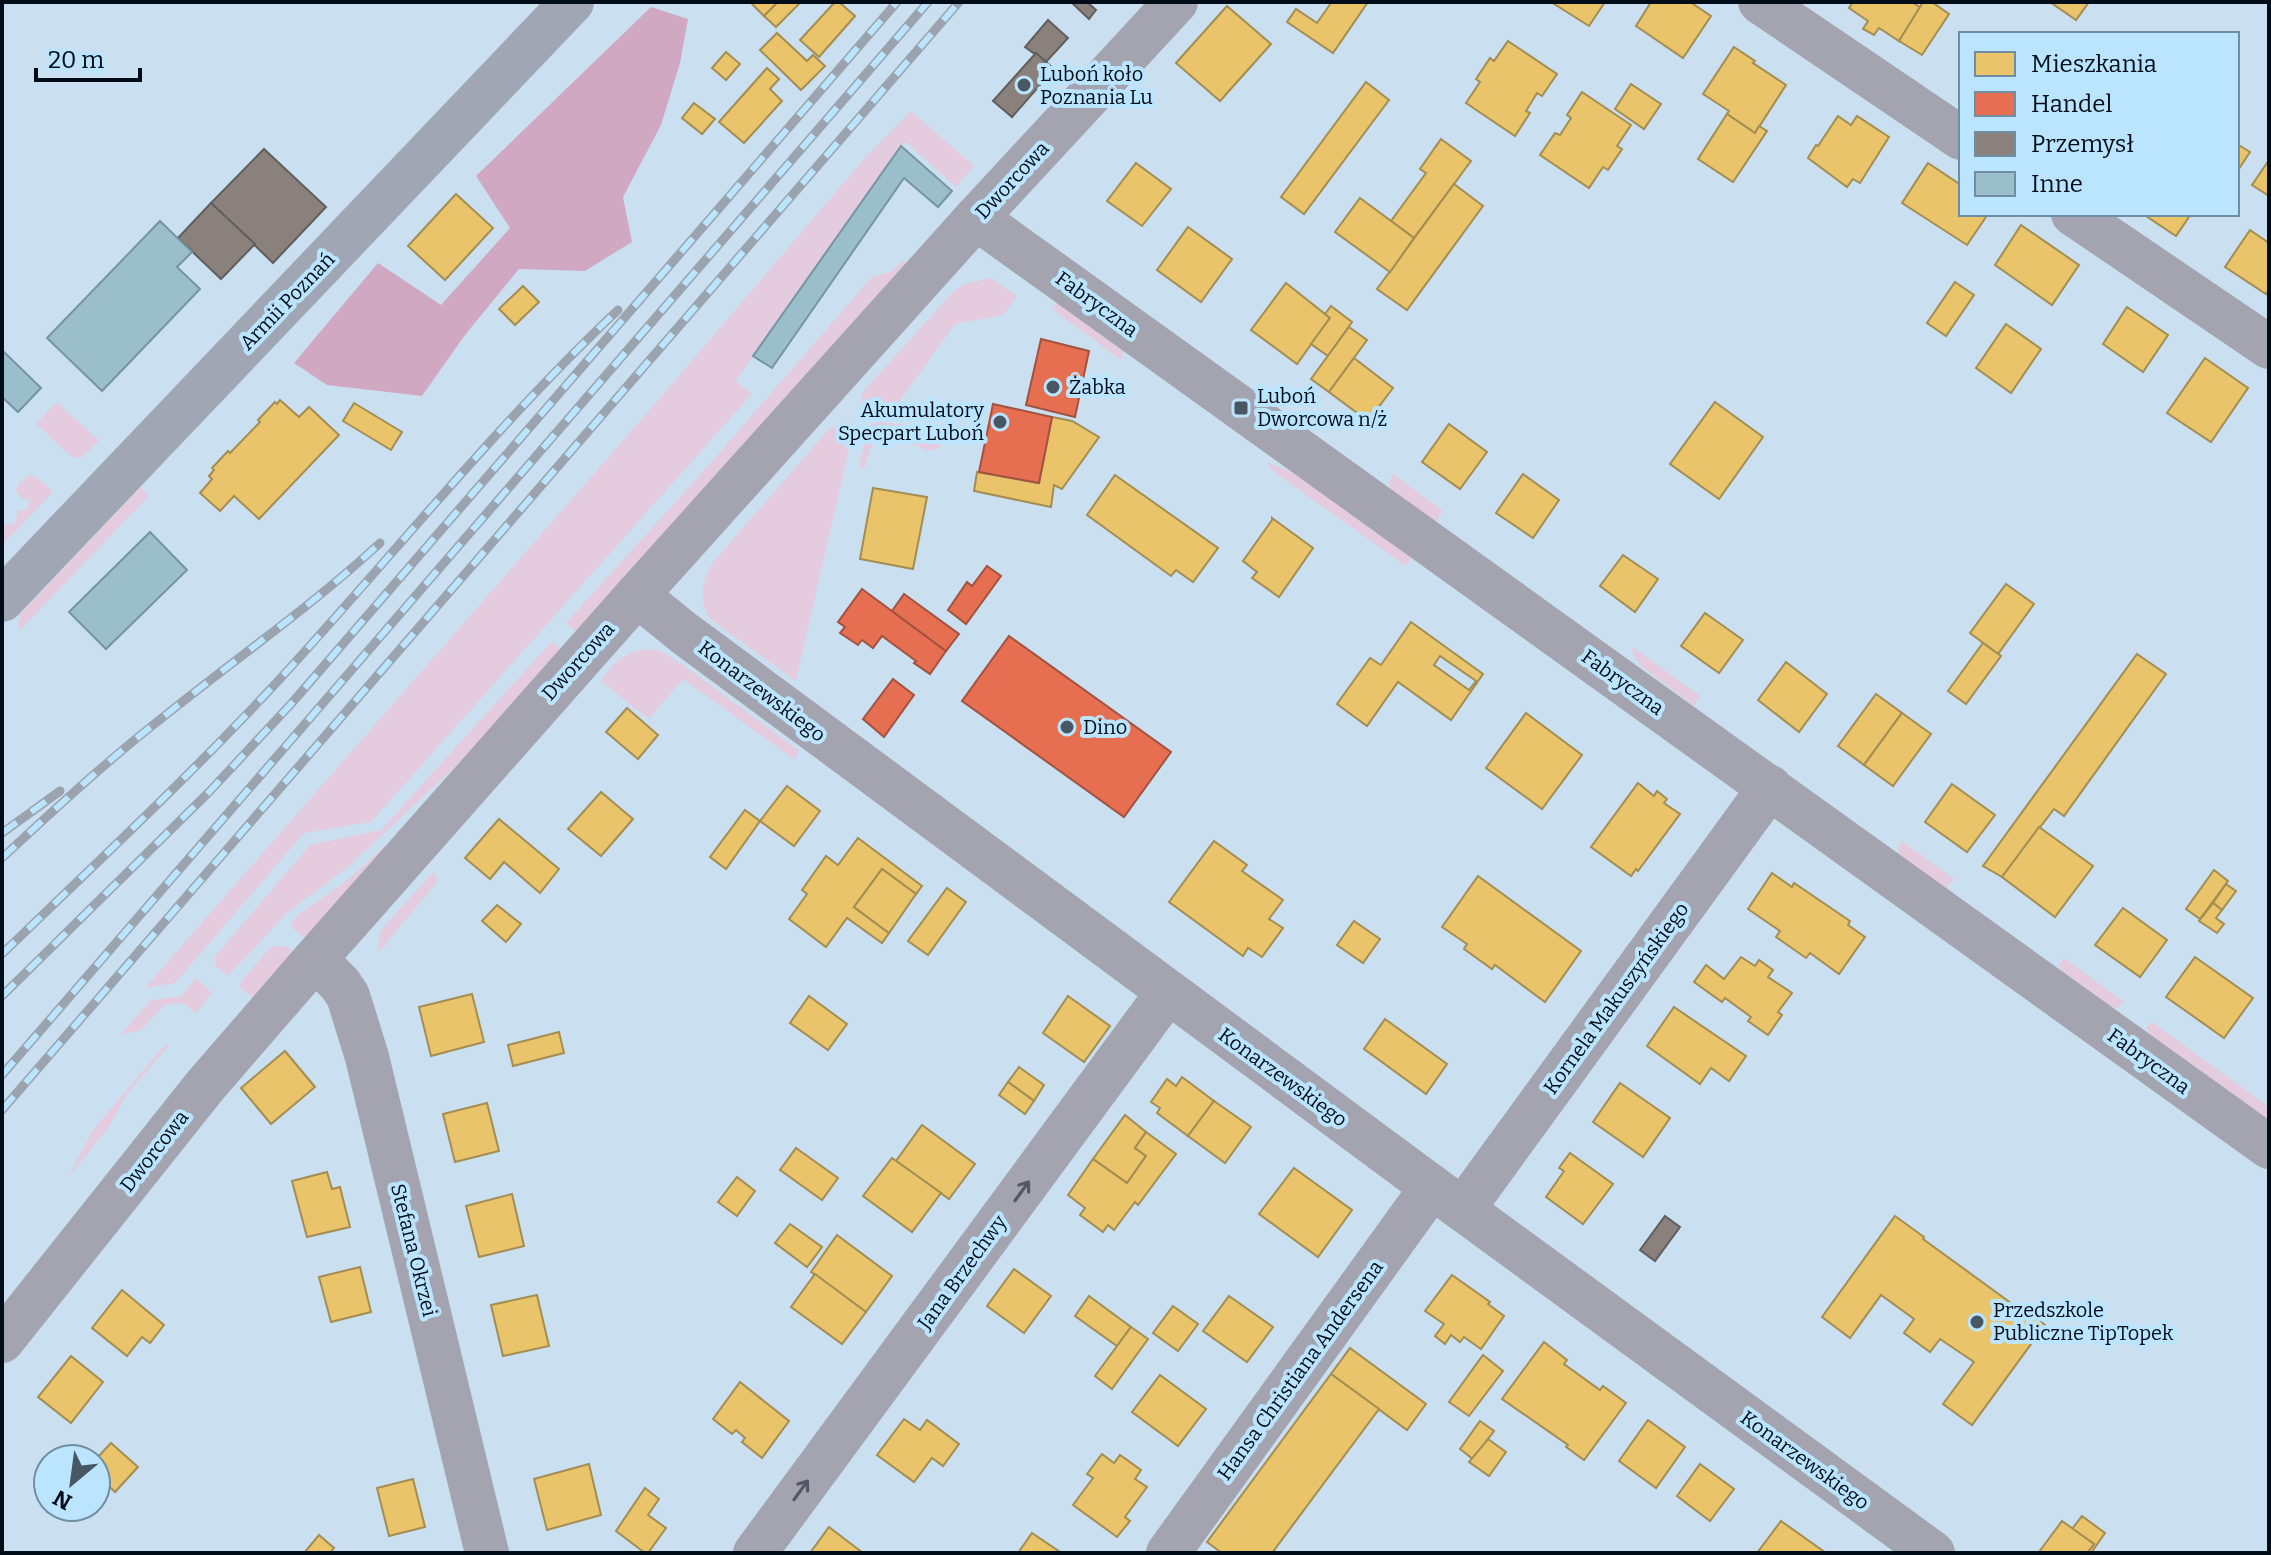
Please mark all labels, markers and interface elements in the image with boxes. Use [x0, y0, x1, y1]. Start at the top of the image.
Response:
scale bar [36, 32, 140, 82]
legend [1959, 32, 2239, 216]
text: 20 m [48, 46, 104, 74]
text: Mieszkania [2031, 50, 2157, 78]
place label: Luboń koło Poznania Lu [1040, 62, 1153, 109]
marker: Luboń koło Poznania Lu [1015, 76, 1033, 94]
text: Handel [2031, 90, 2112, 118]
text: Przemysł [2031, 130, 2134, 158]
street label: Dworcowa [970, 136, 1054, 224]
text: Inne [2031, 170, 2083, 198]
street label: Armii Poznań [234, 247, 340, 355]
street label: Fabryczna [1051, 266, 1143, 342]
place label: Żabka [1069, 375, 1126, 399]
marker: Żabka [1044, 378, 1062, 396]
place label: Luboń Dworcowa n/ż [1257, 384, 1387, 431]
place label: Akumulatory Specpart Luboń [838, 398, 984, 445]
marker: Luboń Dworcowa n/ż [1232, 399, 1250, 417]
marker: Akumulatory Specpart Luboń [991, 413, 1009, 431]
street label: Dworcowa [537, 617, 619, 705]
street label: Konarzewskiego [694, 635, 830, 747]
street label: Fabryczna [1577, 644, 1669, 720]
place label: Dino [1083, 715, 1127, 739]
marker: Dino [1058, 718, 1076, 736]
street label: Kornela Makuszyńskiego [1538, 897, 1694, 1099]
street label: Konarzewskiego [1214, 1022, 1352, 1132]
street label: Fabryczna [2103, 1023, 2195, 1099]
street label: Dworcowa [115, 1105, 193, 1197]
one-way arrow [1014, 1180, 1030, 1202]
street label: Stefana Okrzei [386, 1181, 442, 1319]
street label: Jana Brzechwy [912, 1210, 1012, 1335]
street label: Hansa Christiana Andersena [1212, 1255, 1388, 1485]
place label: Przedszkole Publiczne TipTopek [1993, 1298, 2174, 1345]
marker: Przedszkole Publiczne TipTopek [1968, 1313, 1986, 1331]
street label: Konarzewskiego [1736, 1405, 1874, 1515]
north arrow [32, 1443, 112, 1523]
one-way arrow [793, 1480, 810, 1501]
text: N [49, 1484, 77, 1516]

